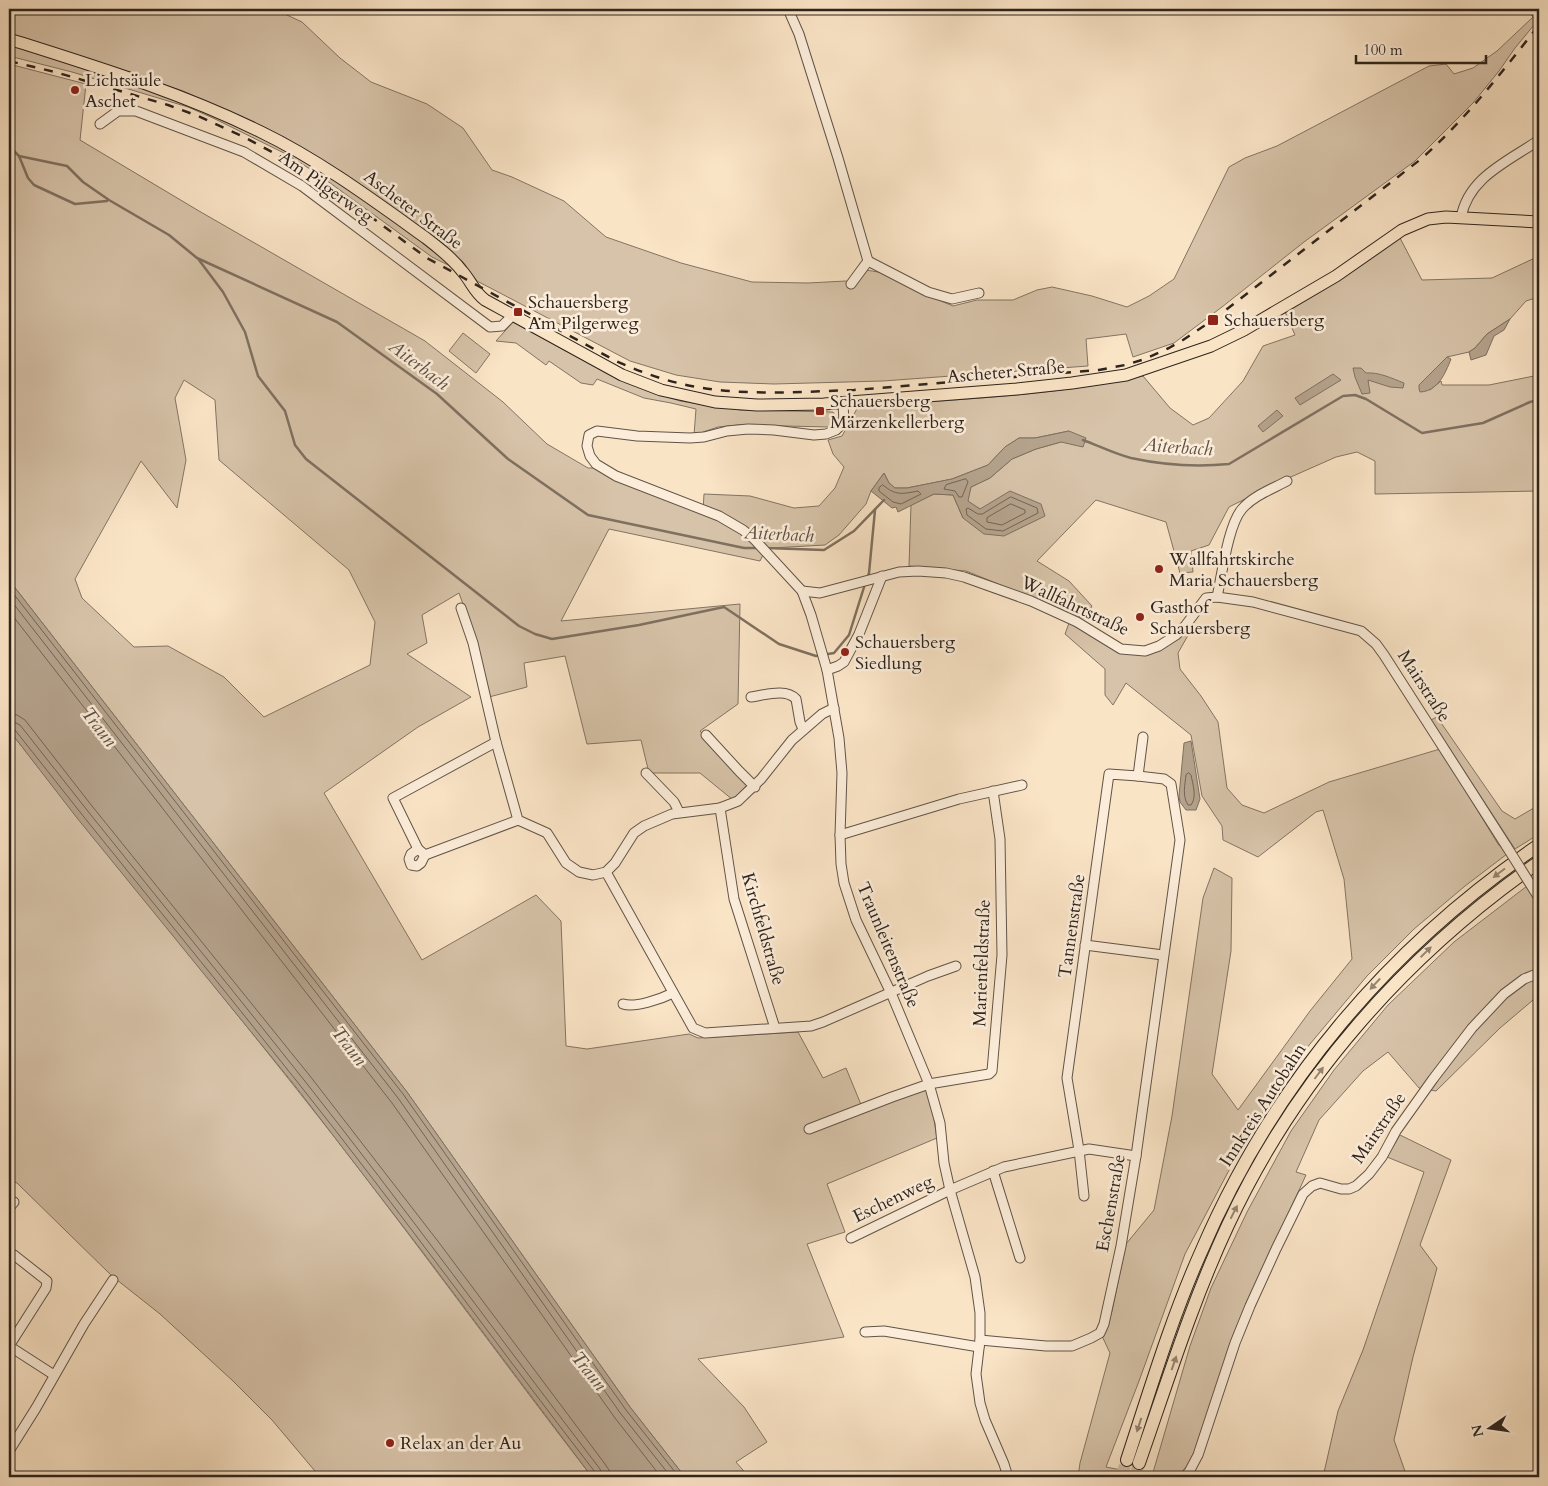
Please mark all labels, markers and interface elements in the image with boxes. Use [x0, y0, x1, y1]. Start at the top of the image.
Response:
scale bar [1356, 32, 1486, 64]
text: 100 m [1363, 40, 1403, 60]
place label: Lichtsäule Aschet [85, 68, 161, 114]
marker: Lichtsäule Aschet [69, 84, 81, 96]
street label: Am Pilgerweg [274, 145, 379, 230]
street label: Ascheter Straße [358, 164, 468, 256]
place label: Schauersberg Am Pilgerweg [528, 290, 640, 336]
marker: Schauersberg Am Pilgerweg [512, 306, 524, 318]
place label: Schauersberg [1224, 308, 1325, 333]
marker: Schauersberg [1206, 313, 1220, 327]
water label: Aiterbach [382, 333, 455, 396]
street label: Ascheter Straße [946, 354, 1066, 390]
place label: Schauersberg Märzenkellerberg [830, 389, 965, 435]
marker: Schauersberg Märzenkellerberg [814, 405, 826, 417]
water label: Aiterbach [1141, 432, 1214, 462]
water label: Aiterbach [742, 519, 815, 549]
place label: Wallfahrtskirche Maria Schauersberg [1168, 547, 1319, 593]
marker: Wallfahrtskirche Maria Schauersberg [1153, 563, 1165, 575]
street label: Wallfahrtstraße [1016, 569, 1133, 642]
place label: Gasthof Schauersberg [1150, 595, 1251, 641]
marker: Gasthof Schauersberg [1134, 611, 1146, 623]
place label: Schauersberg Siedlung [855, 630, 956, 676]
street label: Mairstraße [1391, 645, 1457, 727]
marker: Schauersberg Siedlung [839, 646, 851, 658]
water label: Traun [75, 702, 123, 753]
one-way arrow [1493, 867, 1506, 878]
street label: Kirchfeldstraße [735, 870, 791, 988]
street label: Tannenstraße [1052, 872, 1092, 980]
street label: Traunleitenstraße [850, 878, 926, 1012]
street label: Marienfeldstraße [967, 899, 997, 1027]
one-way arrow [1420, 946, 1432, 958]
one-way arrow [1369, 978, 1381, 990]
water label: Traun [325, 1021, 373, 1072]
street label: Innkreis Autobahn [1214, 1038, 1313, 1172]
one-way arrow [1314, 1066, 1324, 1080]
street label: Mairstraße [1346, 1087, 1412, 1169]
street label: Eschenstraße [1090, 1152, 1132, 1254]
street label: Eschenweg [849, 1168, 938, 1229]
one-way arrow [1230, 1205, 1238, 1219]
water label: Traun [565, 1346, 613, 1397]
one-way arrow [1171, 1355, 1178, 1370]
north arrow [1466, 1404, 1516, 1454]
one-way arrow [1135, 1417, 1142, 1432]
text: N [1467, 1423, 1488, 1439]
place label: Relax an der Au [400, 1431, 522, 1456]
marker: Relax an der Au [384, 1437, 396, 1449]

